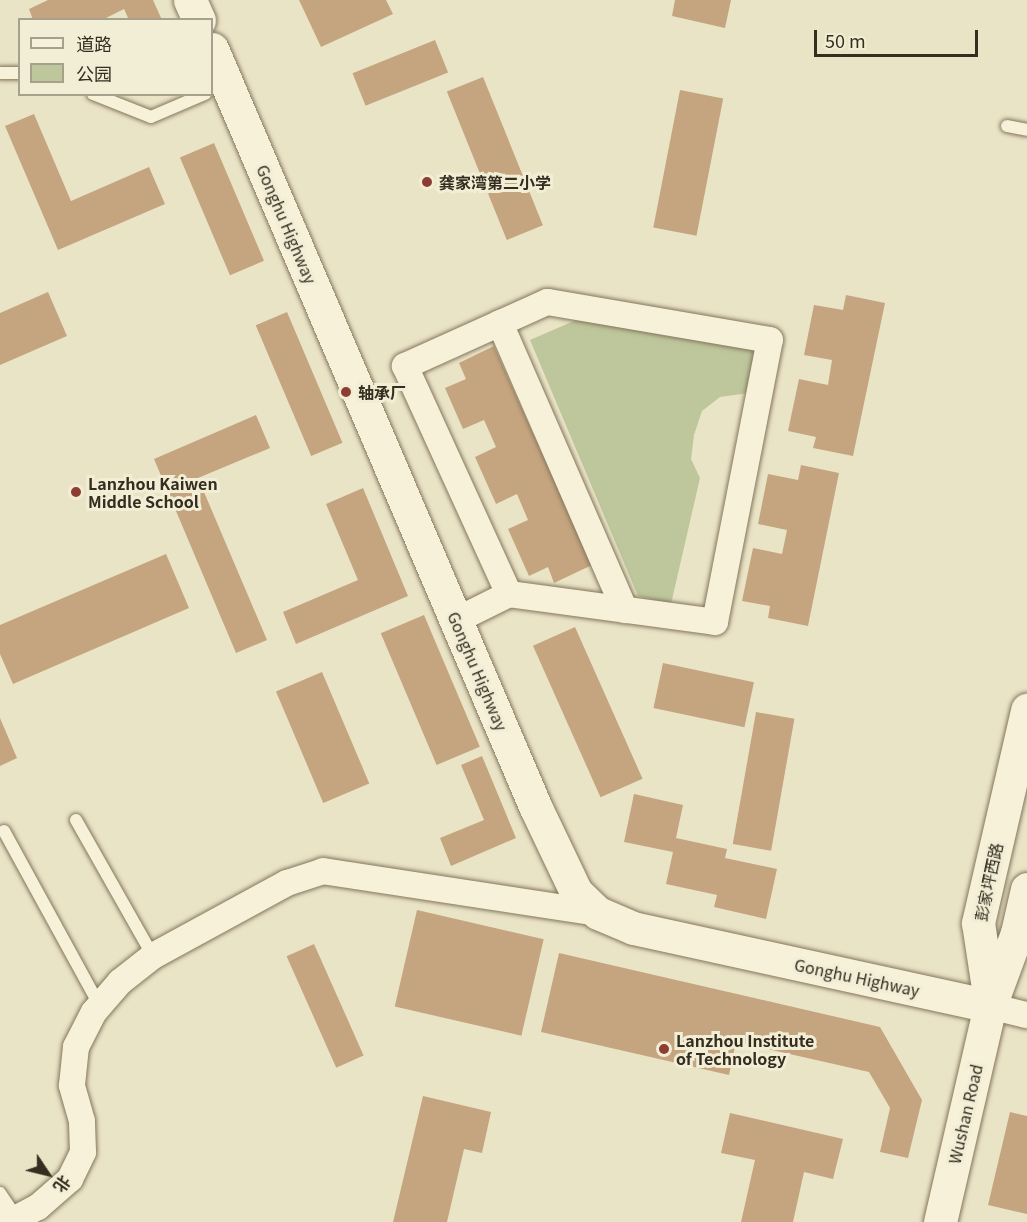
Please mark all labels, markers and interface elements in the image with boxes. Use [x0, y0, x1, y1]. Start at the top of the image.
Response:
legend [18, 18, 213, 96]
scale bar [817, 18, 980, 56]
text: 50 m [825, 27, 866, 53]
text: 道路 [76, 30, 112, 56]
text: 公园 [76, 60, 112, 86]
street label: Gonghu Highway [253, 162, 321, 286]
place label: 龚家湾第二小学 [439, 172, 551, 192]
marker: 龚家湾第二小学 [420, 175, 434, 189]
place label: 轴承厂 [358, 382, 406, 402]
marker: 轴承厂 [339, 385, 353, 399]
place label: Lanzhou Kaiwen Middle School [88, 473, 218, 511]
marker: Lanzhou Kaiwen Middle School [69, 485, 83, 499]
street label: Gonghu Highway [444, 609, 512, 733]
street label: 彭家坪西路 [970, 841, 1006, 923]
street label: Gonghu Highway [793, 954, 921, 1000]
place label: Lanzhou Institute of Technology [676, 1030, 814, 1068]
marker: Lanzhou Institute of Technology [657, 1042, 671, 1056]
street label: Wushan Road [944, 1062, 986, 1166]
north arrow [18, 1144, 78, 1204]
text: 北 [48, 1171, 77, 1198]

